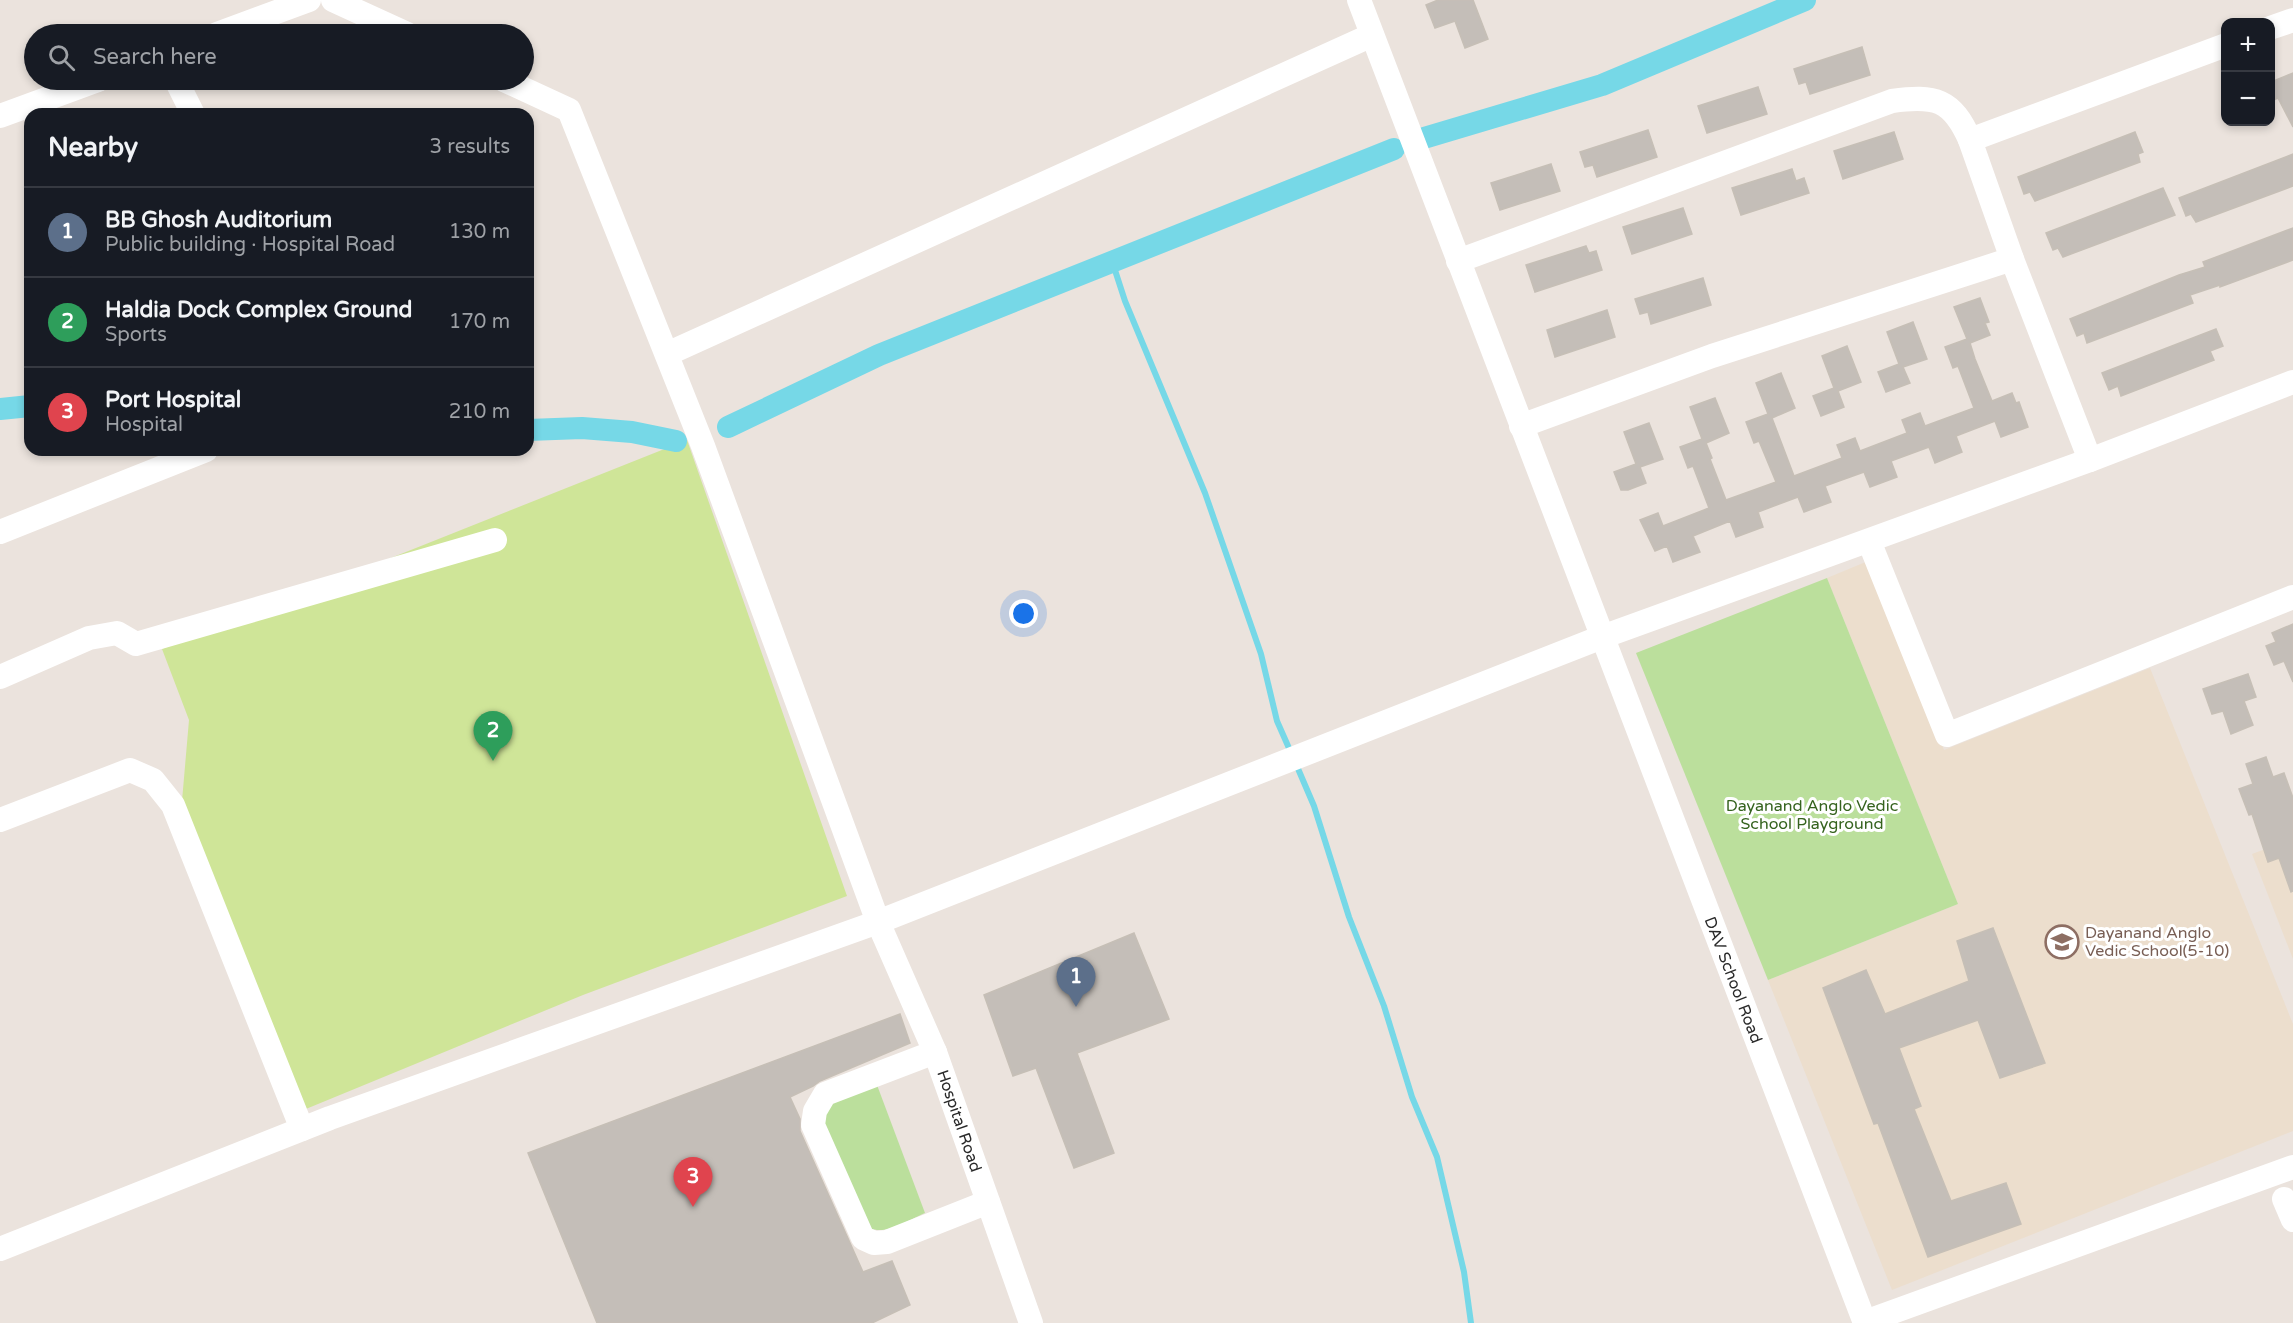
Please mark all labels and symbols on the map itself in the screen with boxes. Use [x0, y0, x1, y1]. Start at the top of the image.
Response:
your location [1009, 599, 1038, 628]
pin: 2 [474, 712, 512, 761]
park label: Dayanand Anglo Vedic School Playground [1726, 796, 1898, 834]
street label: DAV School Road [1700, 914, 1766, 1046]
place label: Dayanand Anglo Vedic School(5-10) [2085, 923, 2229, 961]
school or university icon: Dayanand Anglo Vedic School(5-10) [2044, 924, 2080, 960]
pin: 1 [1056, 958, 1096, 1007]
street label: Hospital Road [932, 1067, 986, 1175]
pin: 3 [674, 1158, 712, 1207]

